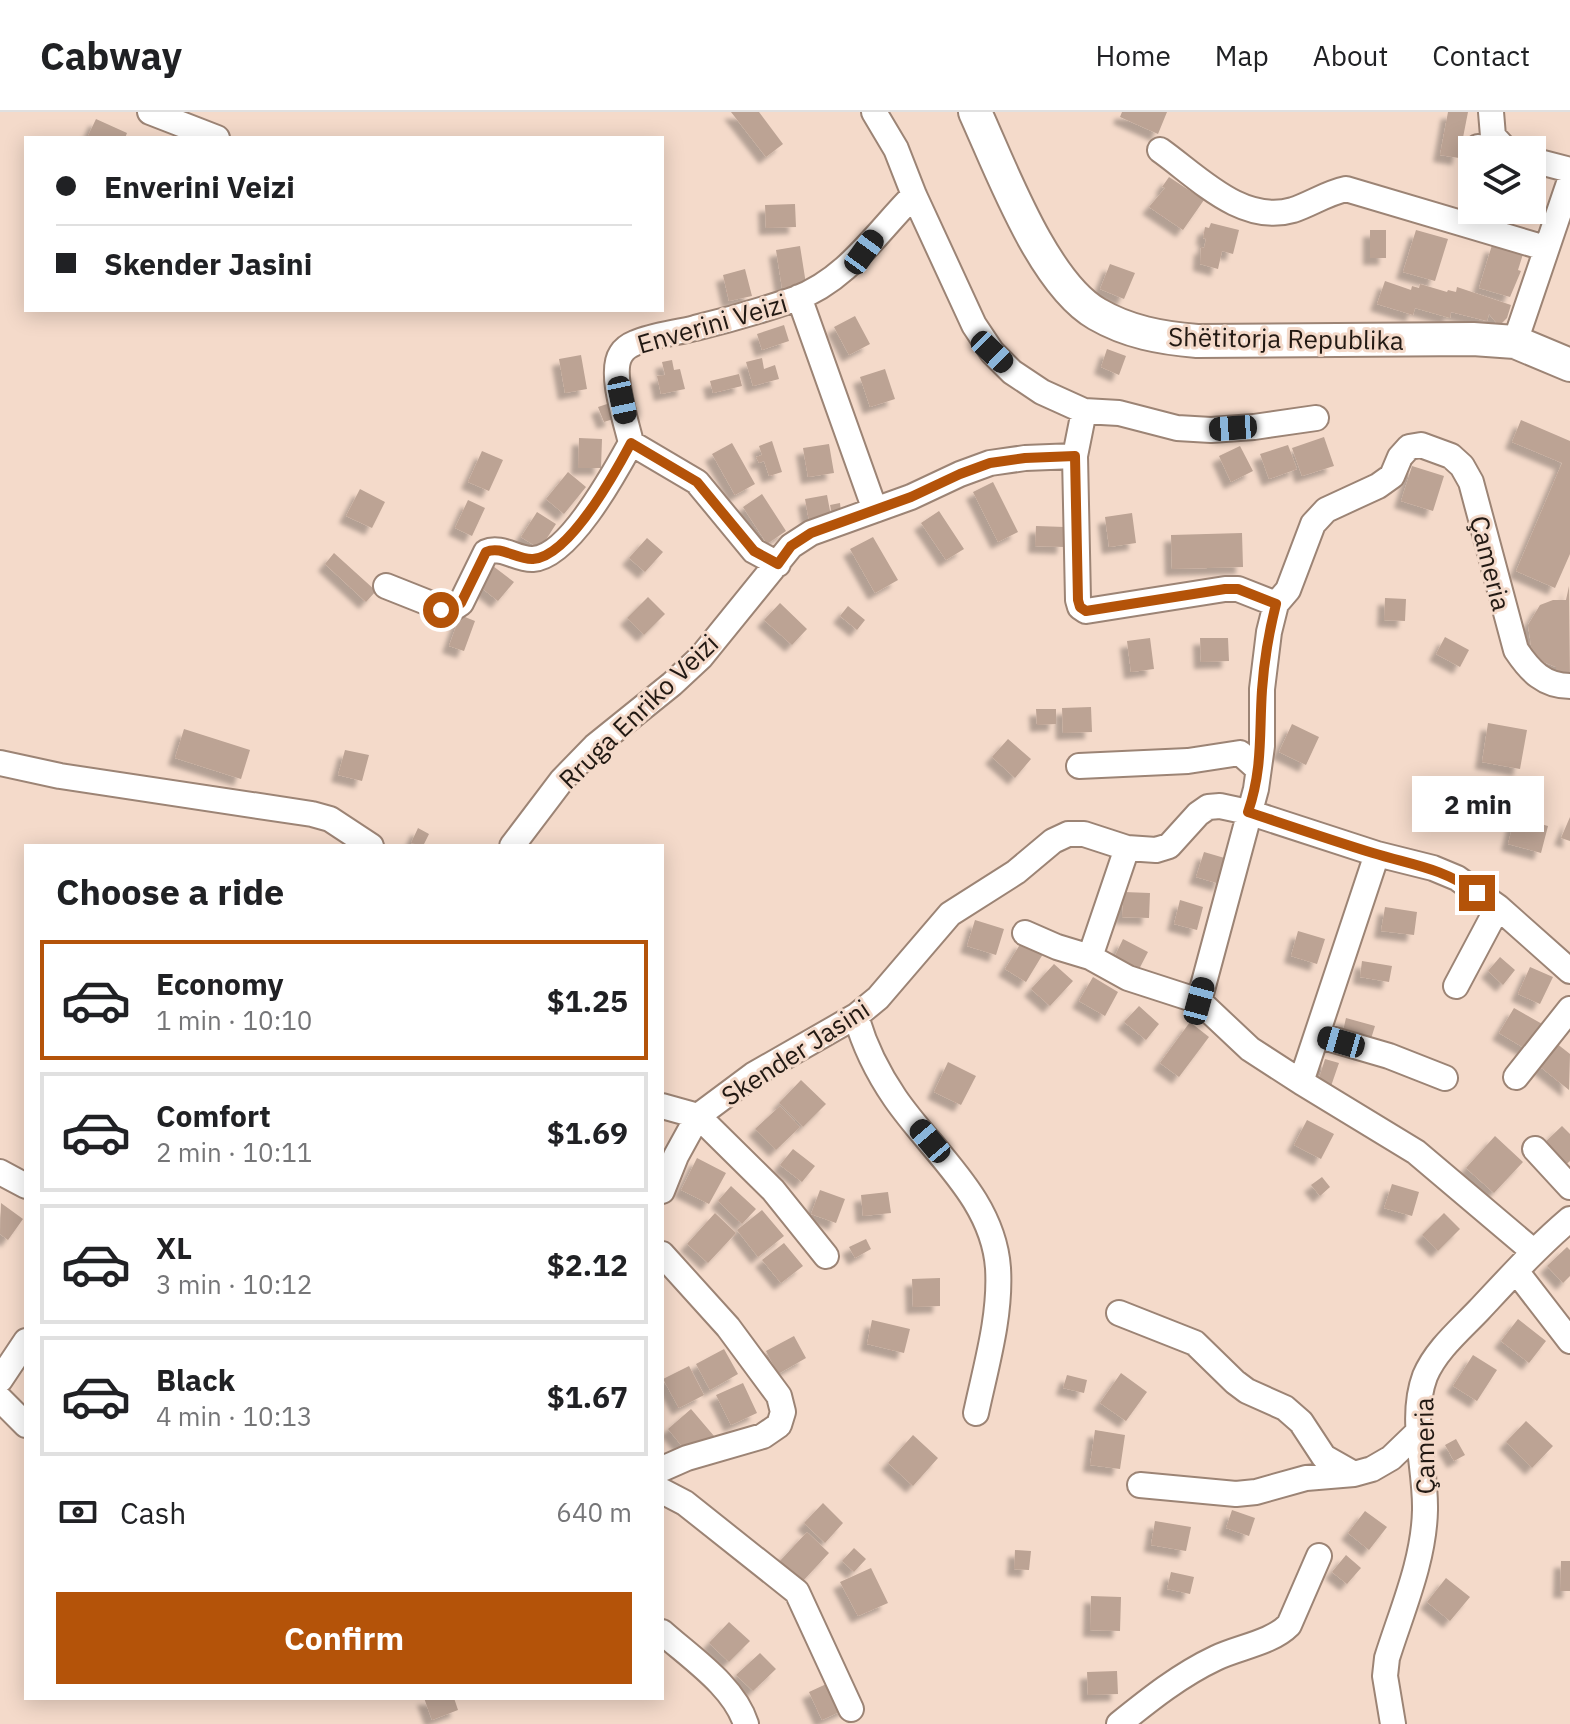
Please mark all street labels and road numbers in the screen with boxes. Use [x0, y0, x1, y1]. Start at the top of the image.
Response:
street label: Enverini Veizi [633, 285, 791, 361]
street label: Shëtitorja Republika [1168, 319, 1404, 357]
street label: Çameria [1463, 512, 1519, 614]
street label: Rruga Enriko Veizi [551, 626, 725, 796]
street label: Skender Jasini [714, 991, 876, 1113]
street label: Çameria [1406, 1397, 1442, 1495]

